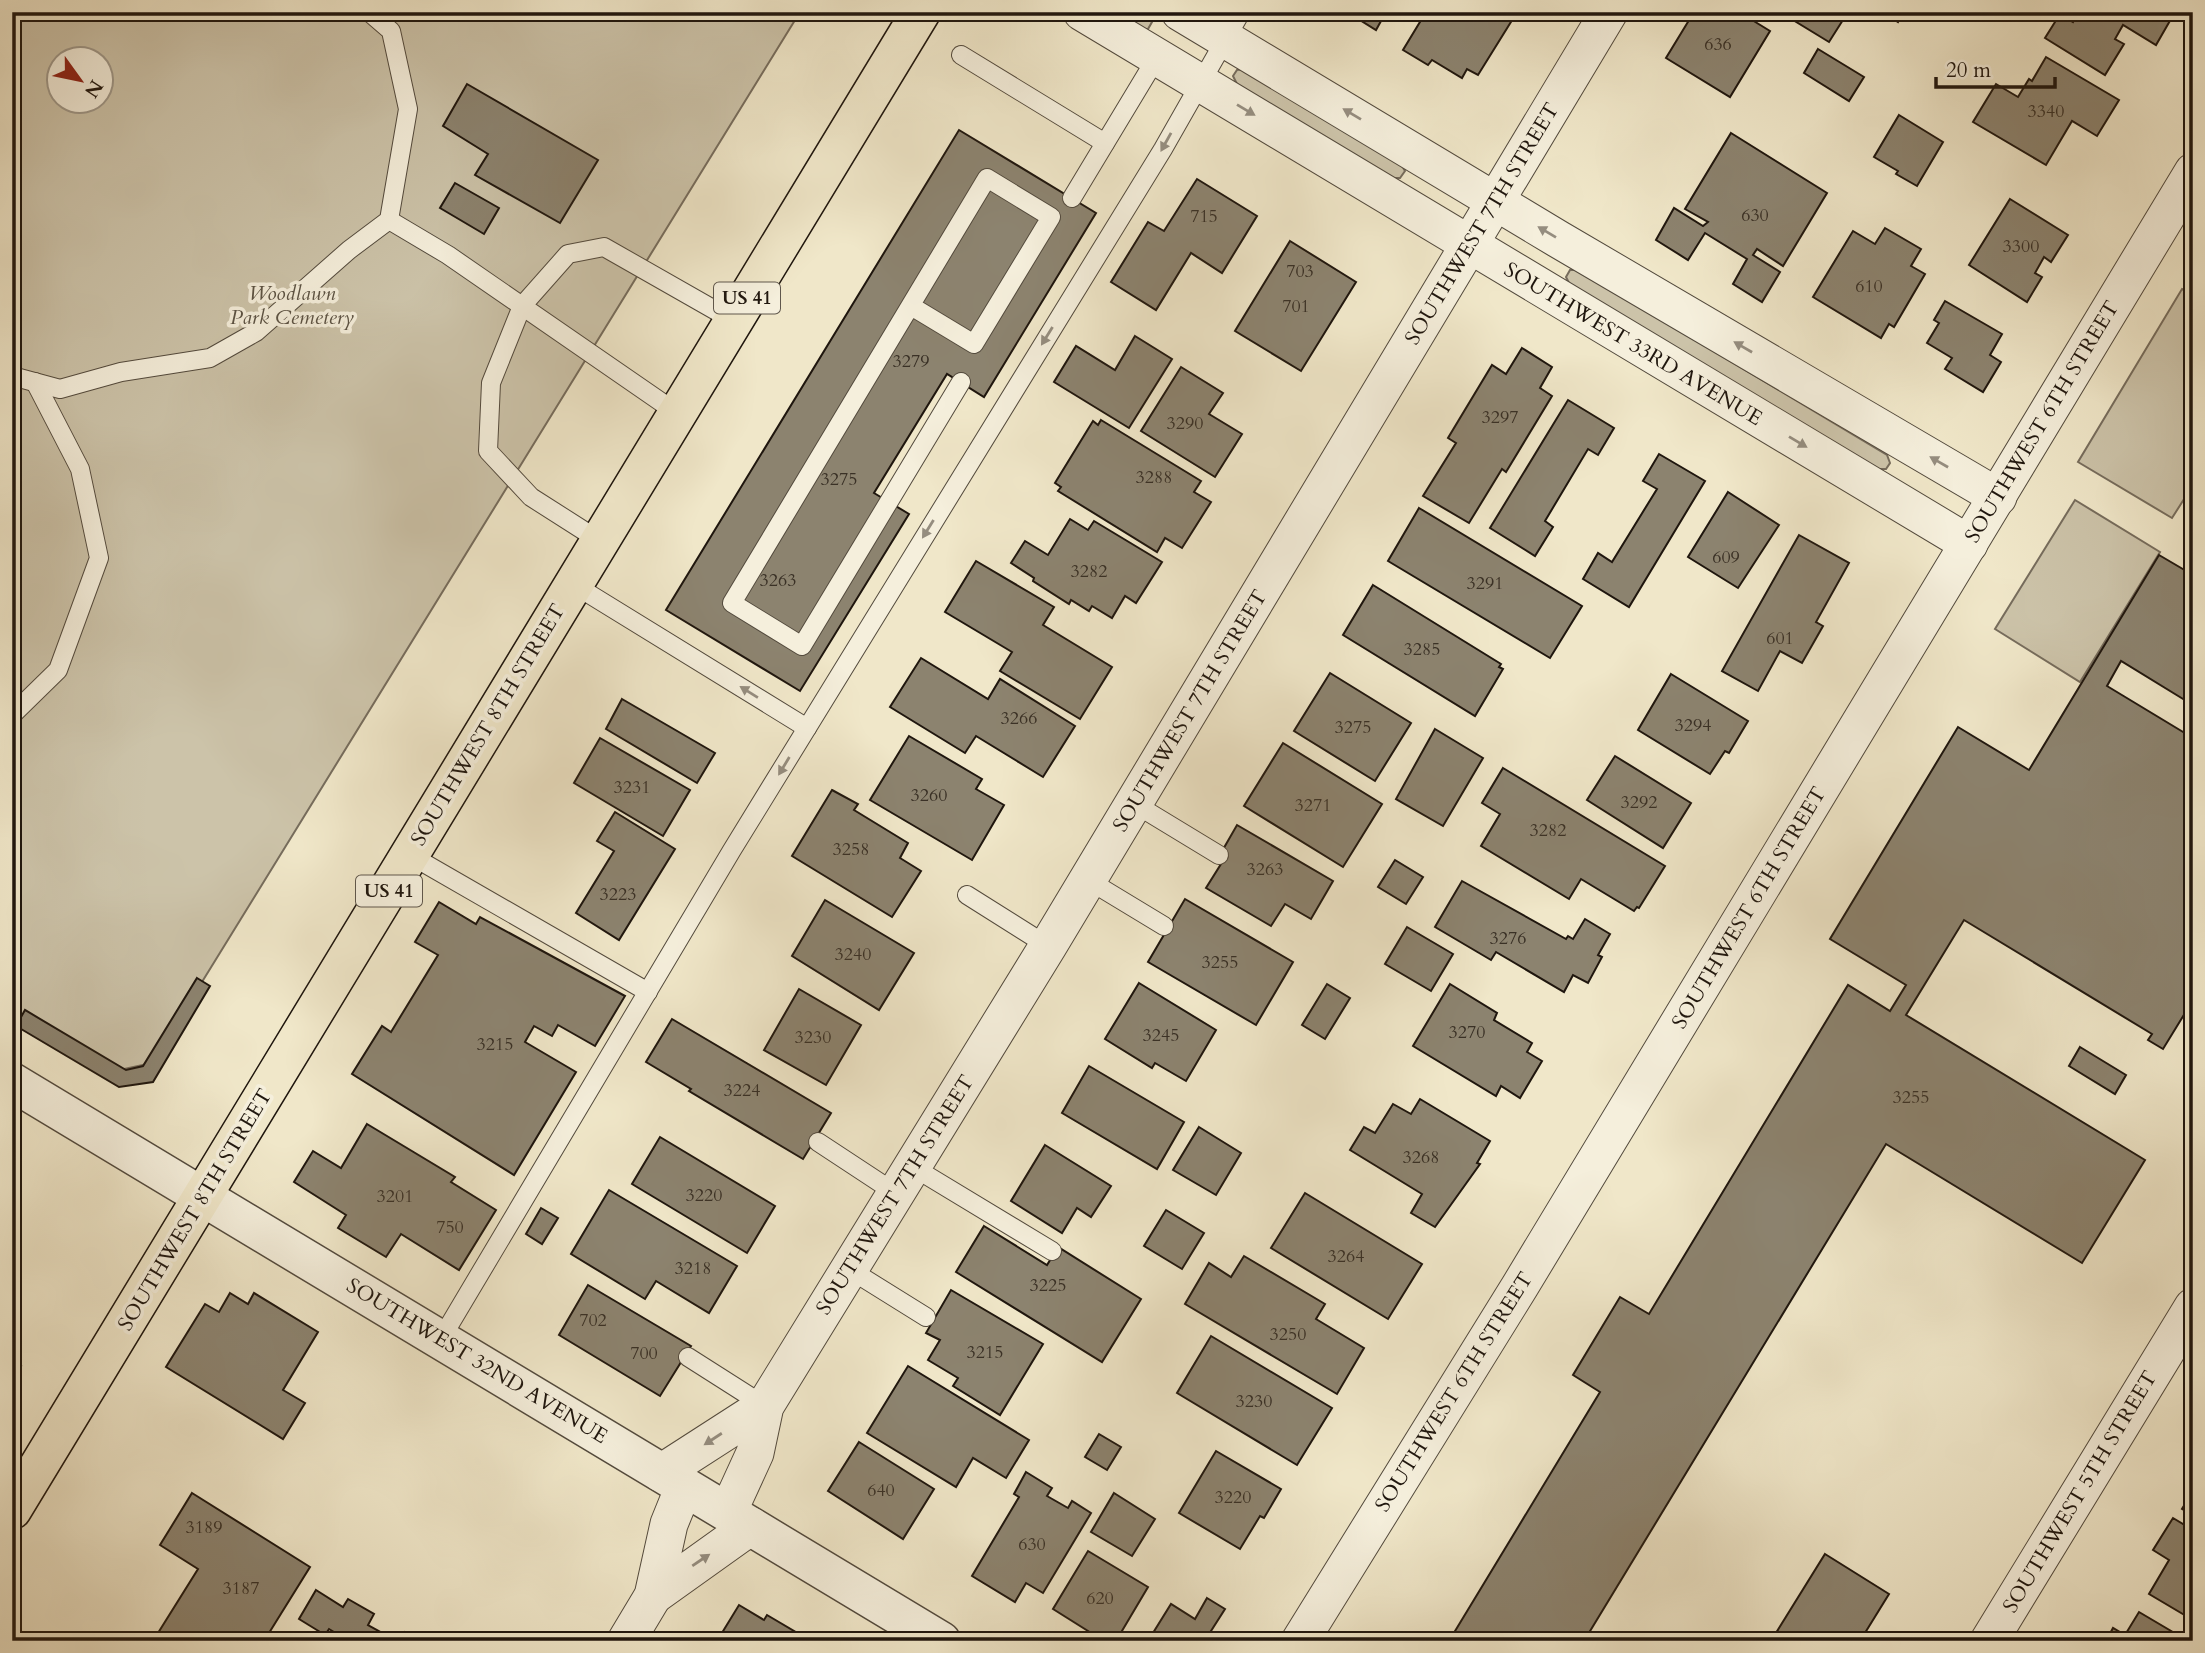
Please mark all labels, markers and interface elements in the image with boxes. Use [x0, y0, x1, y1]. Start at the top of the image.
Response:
house number: 636 [1704, 32, 1732, 57]
north arrow [46, 46, 116, 116]
scale bar [1936, 46, 2054, 90]
text: 20 m [1946, 56, 1991, 85]
text: N [78, 75, 109, 103]
street label: SOUTHWEST 7TH STREET [1398, 98, 1566, 350]
house number: 3340 [2028, 99, 2064, 124]
one-way arrow [1236, 104, 1255, 117]
one-way arrow [1342, 108, 1361, 121]
one-way arrow [1160, 132, 1172, 152]
house number: 630 [1741, 203, 1769, 228]
house number: 715 [1190, 204, 1218, 229]
one-way arrow [1537, 225, 1556, 238]
house number: 3300 [2003, 234, 2039, 259]
street label: SOUTHWEST 33RD AVENUE [1498, 255, 1768, 433]
house number: 703 [1286, 259, 1314, 284]
house number: 610 [1855, 274, 1883, 299]
park label: Woodlawn Park Cemetery [230, 279, 354, 332]
road number: US 41 [714, 282, 780, 314]
house number: 701 [1282, 294, 1310, 319]
street label: SOUTHWEST 6TH STREET [1958, 296, 2126, 548]
one-way arrow [1041, 326, 1054, 345]
one-way arrow [1733, 341, 1752, 353]
house number: 3279 [893, 349, 929, 374]
house number: 3297 [1482, 405, 1518, 430]
house number: 3290 [1167, 411, 1203, 436]
one-way arrow [1788, 436, 1807, 448]
one-way arrow [1929, 456, 1949, 468]
house number: 3288 [1136, 465, 1172, 490]
house number: 3275 [821, 467, 857, 492]
one-way arrow [921, 520, 934, 539]
house number: 609 [1712, 545, 1740, 570]
house number: 3282 [1071, 559, 1107, 584]
house number: 3263 [760, 568, 796, 593]
house number: 3291 [1467, 571, 1503, 596]
street label: SOUTHWEST 7TH STREET [1106, 585, 1274, 837]
street label: SOUTHWEST 8TH STREET [404, 599, 572, 851]
house number: 601 [1766, 626, 1794, 651]
house number: 3285 [1404, 637, 1440, 662]
one-way arrow [739, 686, 759, 699]
house number: 3266 [1001, 706, 1037, 731]
house number: 3294 [1675, 713, 1711, 738]
house number: 3275 [1335, 715, 1371, 740]
one-way arrow [778, 756, 790, 775]
house number: 3231 [614, 775, 650, 800]
street label: SOUTHWEST 6TH STREET [1665, 782, 1833, 1034]
house number: 3260 [911, 783, 947, 808]
house number: 3292 [1621, 790, 1657, 815]
house number: 3271 [1295, 793, 1331, 818]
house number: 3282 [1530, 818, 1566, 843]
house number: 3258 [833, 837, 869, 862]
house number: 3263 [1247, 857, 1283, 882]
road number: US 41 [356, 876, 422, 906]
house number: 3223 [600, 882, 636, 907]
house number: 3276 [1490, 926, 1526, 951]
house number: 3240 [835, 942, 871, 967]
house number: 3255 [1202, 950, 1238, 975]
house number: 3270 [1449, 1020, 1485, 1045]
house number: 3245 [1143, 1023, 1179, 1048]
house number: 3230 [795, 1025, 831, 1050]
house number: 3215 [477, 1032, 513, 1057]
street label: SOUTHWEST 7TH STREET [809, 1070, 981, 1320]
house number: 3224 [724, 1078, 760, 1103]
street label: SOUTHWEST 8TH STREET [111, 1084, 279, 1336]
house number: 3255 [1893, 1085, 1929, 1110]
house number: 3268 [1403, 1145, 1439, 1170]
house number: 3220 [686, 1183, 722, 1208]
house number: 3201 [377, 1184, 413, 1209]
house number: 750 [436, 1215, 464, 1240]
house number: 3264 [1328, 1244, 1364, 1269]
house number: 3218 [675, 1256, 711, 1281]
street label: SOUTHWEST 6TH STREET [1368, 1267, 1540, 1517]
street label: SOUTHWEST 32ND AVENUE [341, 1271, 613, 1451]
house number: 3225 [1030, 1273, 1066, 1298]
house number: 702 [579, 1308, 607, 1333]
house number: 3250 [1270, 1322, 1306, 1347]
house number: 3215 [967, 1340, 1003, 1365]
house number: 700 [630, 1341, 658, 1366]
street label: SOUTHWEST 5TH STREET [1996, 1366, 2164, 1618]
house number: 3230 [1236, 1389, 1272, 1414]
one-way arrow [703, 1433, 723, 1446]
house number: 640 [867, 1478, 895, 1503]
house number: 3220 [1215, 1485, 1251, 1510]
house number: 3189 [186, 1515, 222, 1540]
house number: 630 [1018, 1532, 1046, 1557]
one-way arrow [692, 1554, 711, 1567]
house number: 3187 [223, 1576, 259, 1601]
house number: 620 [1086, 1586, 1114, 1611]

